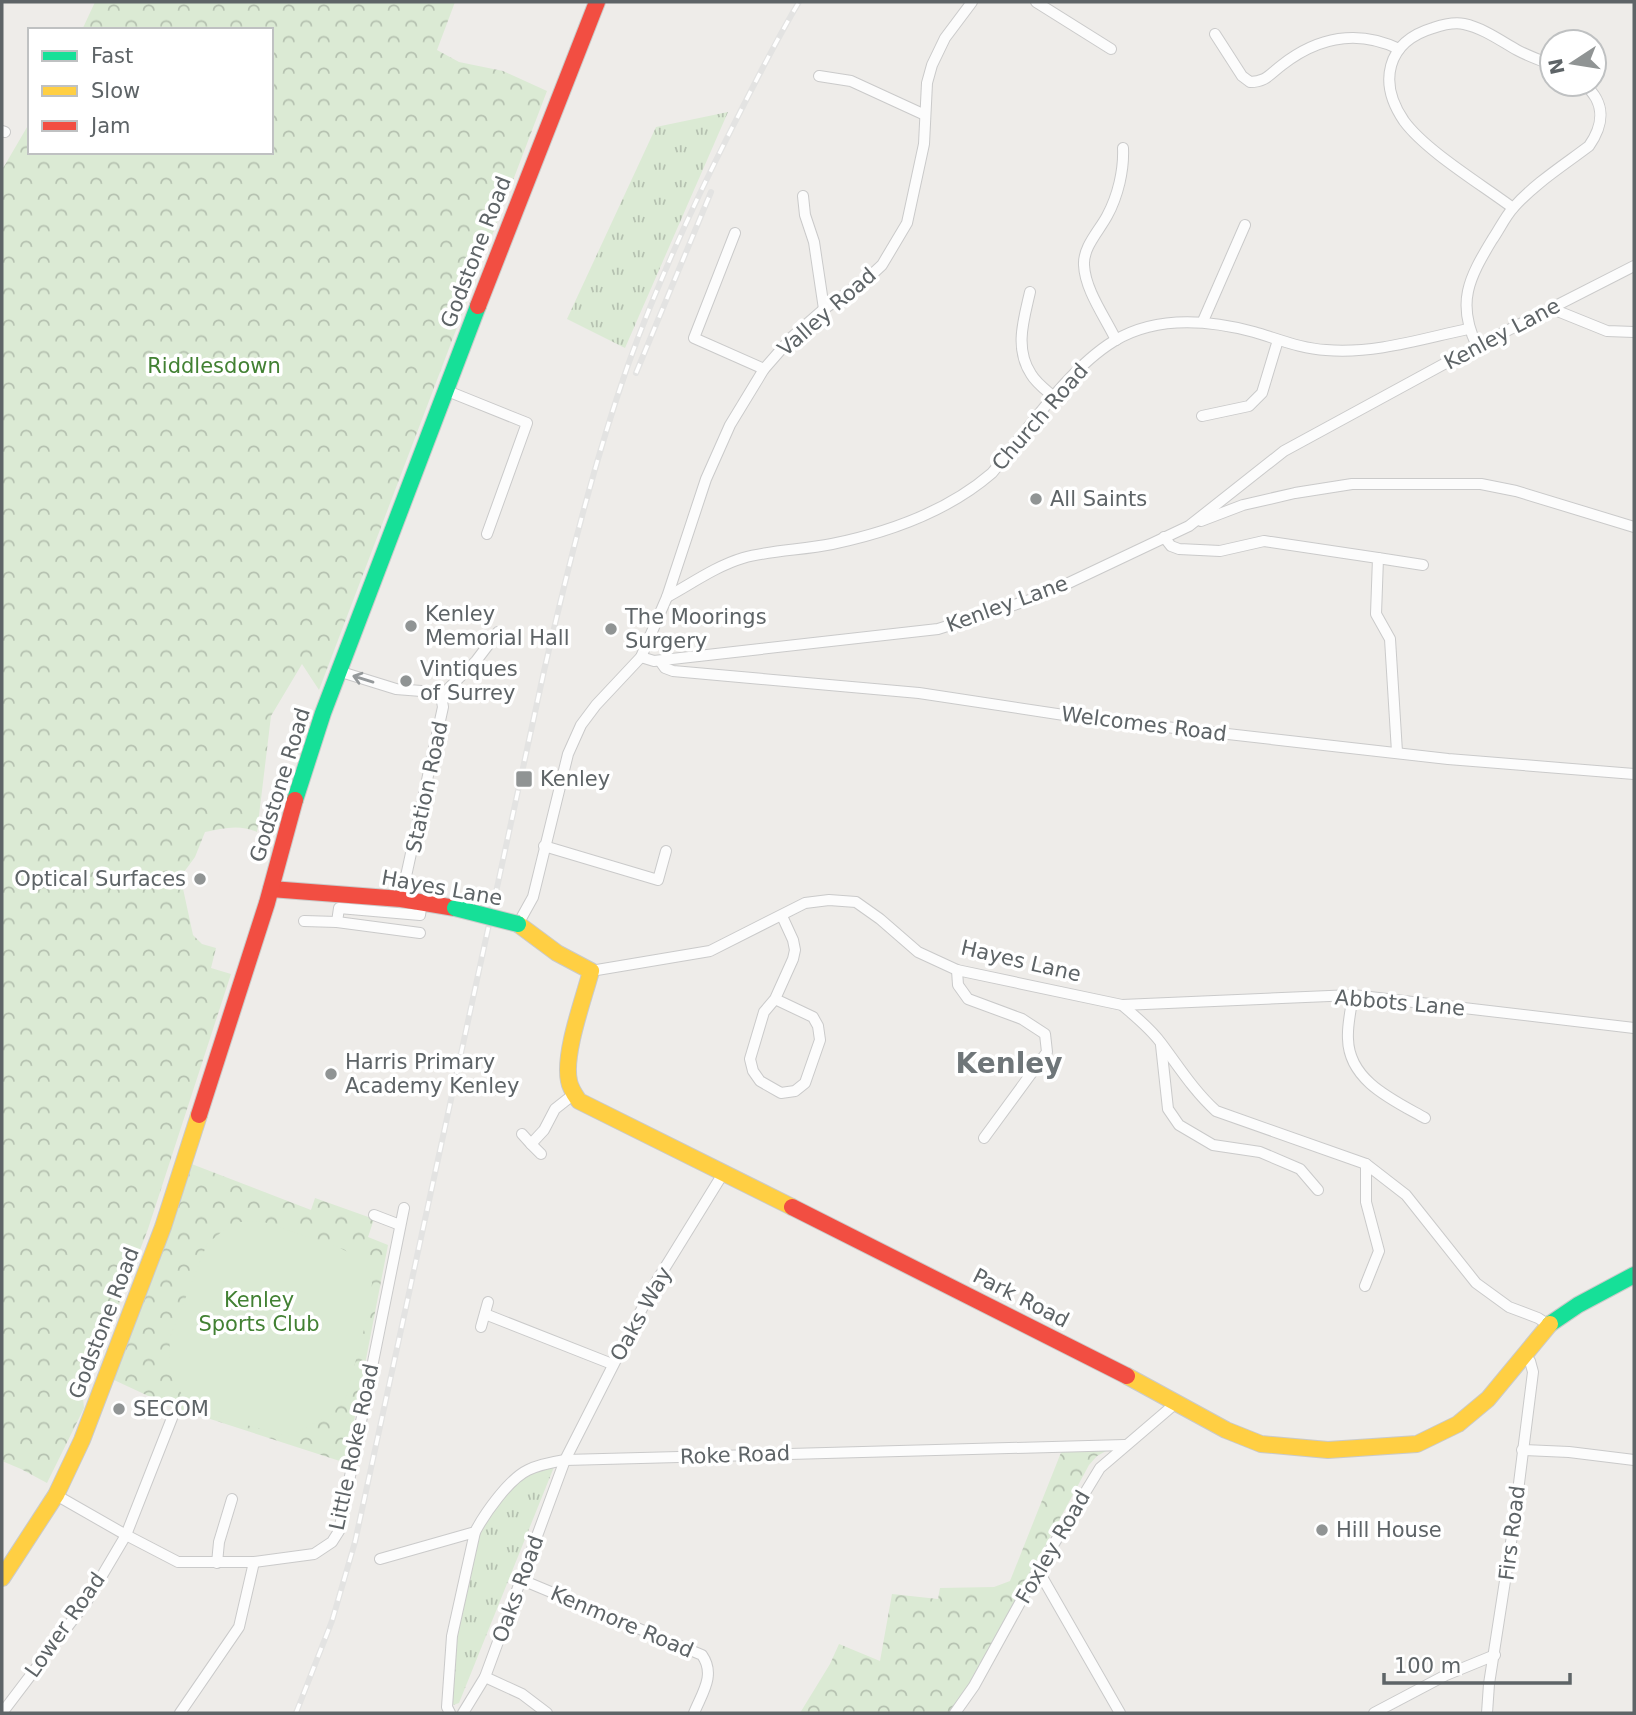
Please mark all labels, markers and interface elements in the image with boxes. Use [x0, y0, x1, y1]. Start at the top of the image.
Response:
legend [28, 28, 273, 154]
north arrow [1538, 28, 1608, 98]
text: Fast [91, 44, 133, 68]
text: N [1544, 56, 1569, 77]
text: Slow [91, 79, 140, 103]
text: Jam [89, 114, 131, 138]
street label: Godstone Road [436, 173, 516, 331]
street label: Valley Road [773, 263, 881, 361]
street label: Kenley Lane [1440, 293, 1564, 375]
park label: Riddlesdown [147, 354, 281, 378]
street label: Church Road [987, 359, 1093, 475]
place label: All Saints [1050, 487, 1147, 511]
marker: All Saints [1028, 491, 1044, 507]
street label: Kenley Lane [943, 571, 1071, 637]
place label: Kenley Memorial Hall [425, 602, 570, 650]
place label: The Moorings Surgery [624, 605, 767, 653]
marker: Kenley Memorial Hall [403, 618, 419, 634]
marker: The Moorings Surgery [603, 621, 619, 637]
place label: Vintiques of Surrey [420, 657, 518, 705]
one-way arrow [352, 671, 374, 684]
marker: Vintiques of Surrey [398, 673, 414, 689]
street label: Welcomes Road [1060, 702, 1228, 746]
street label: Godstone Road [245, 705, 315, 865]
street label: Station Road [401, 719, 453, 855]
place label: Kenley [540, 767, 610, 791]
marker: Kenley [514, 769, 534, 789]
street label: Hayes Lane [380, 866, 504, 910]
place label: Optical Surfaces [14, 867, 186, 891]
marker: Optical Surfaces [192, 871, 208, 887]
street label: Hayes Lane [959, 936, 1083, 986]
street label: Abbots Lane [1334, 985, 1466, 1021]
district label: Kenley [956, 1047, 1062, 1080]
place label: Harris Primary Academy Kenley [345, 1050, 519, 1098]
marker: Harris Primary Academy Kenley [323, 1066, 339, 1082]
street label: Godstone Road [64, 1244, 144, 1402]
street label: Oaks Way [605, 1263, 677, 1365]
street label: Park Road [969, 1264, 1073, 1332]
park label: Kenley Sports Club [198, 1288, 320, 1336]
street label: Little Roke Road [325, 1362, 383, 1532]
place label: SECOM [133, 1397, 209, 1421]
marker: SECOM [111, 1401, 127, 1417]
street label: Roke Road [680, 1441, 790, 1469]
street label: Firs Road [1494, 1484, 1530, 1582]
street label: Foxley Road [1011, 1486, 1095, 1608]
place label: Hill House [1336, 1518, 1442, 1542]
marker: Hill House [1314, 1522, 1330, 1538]
street label: Oaks Road [488, 1532, 548, 1646]
street label: Lower Road [20, 1568, 110, 1682]
street label: Kenmore Road [547, 1581, 697, 1663]
scale bar [1384, 1642, 1570, 1686]
text: 100 m [1394, 1654, 1461, 1678]

